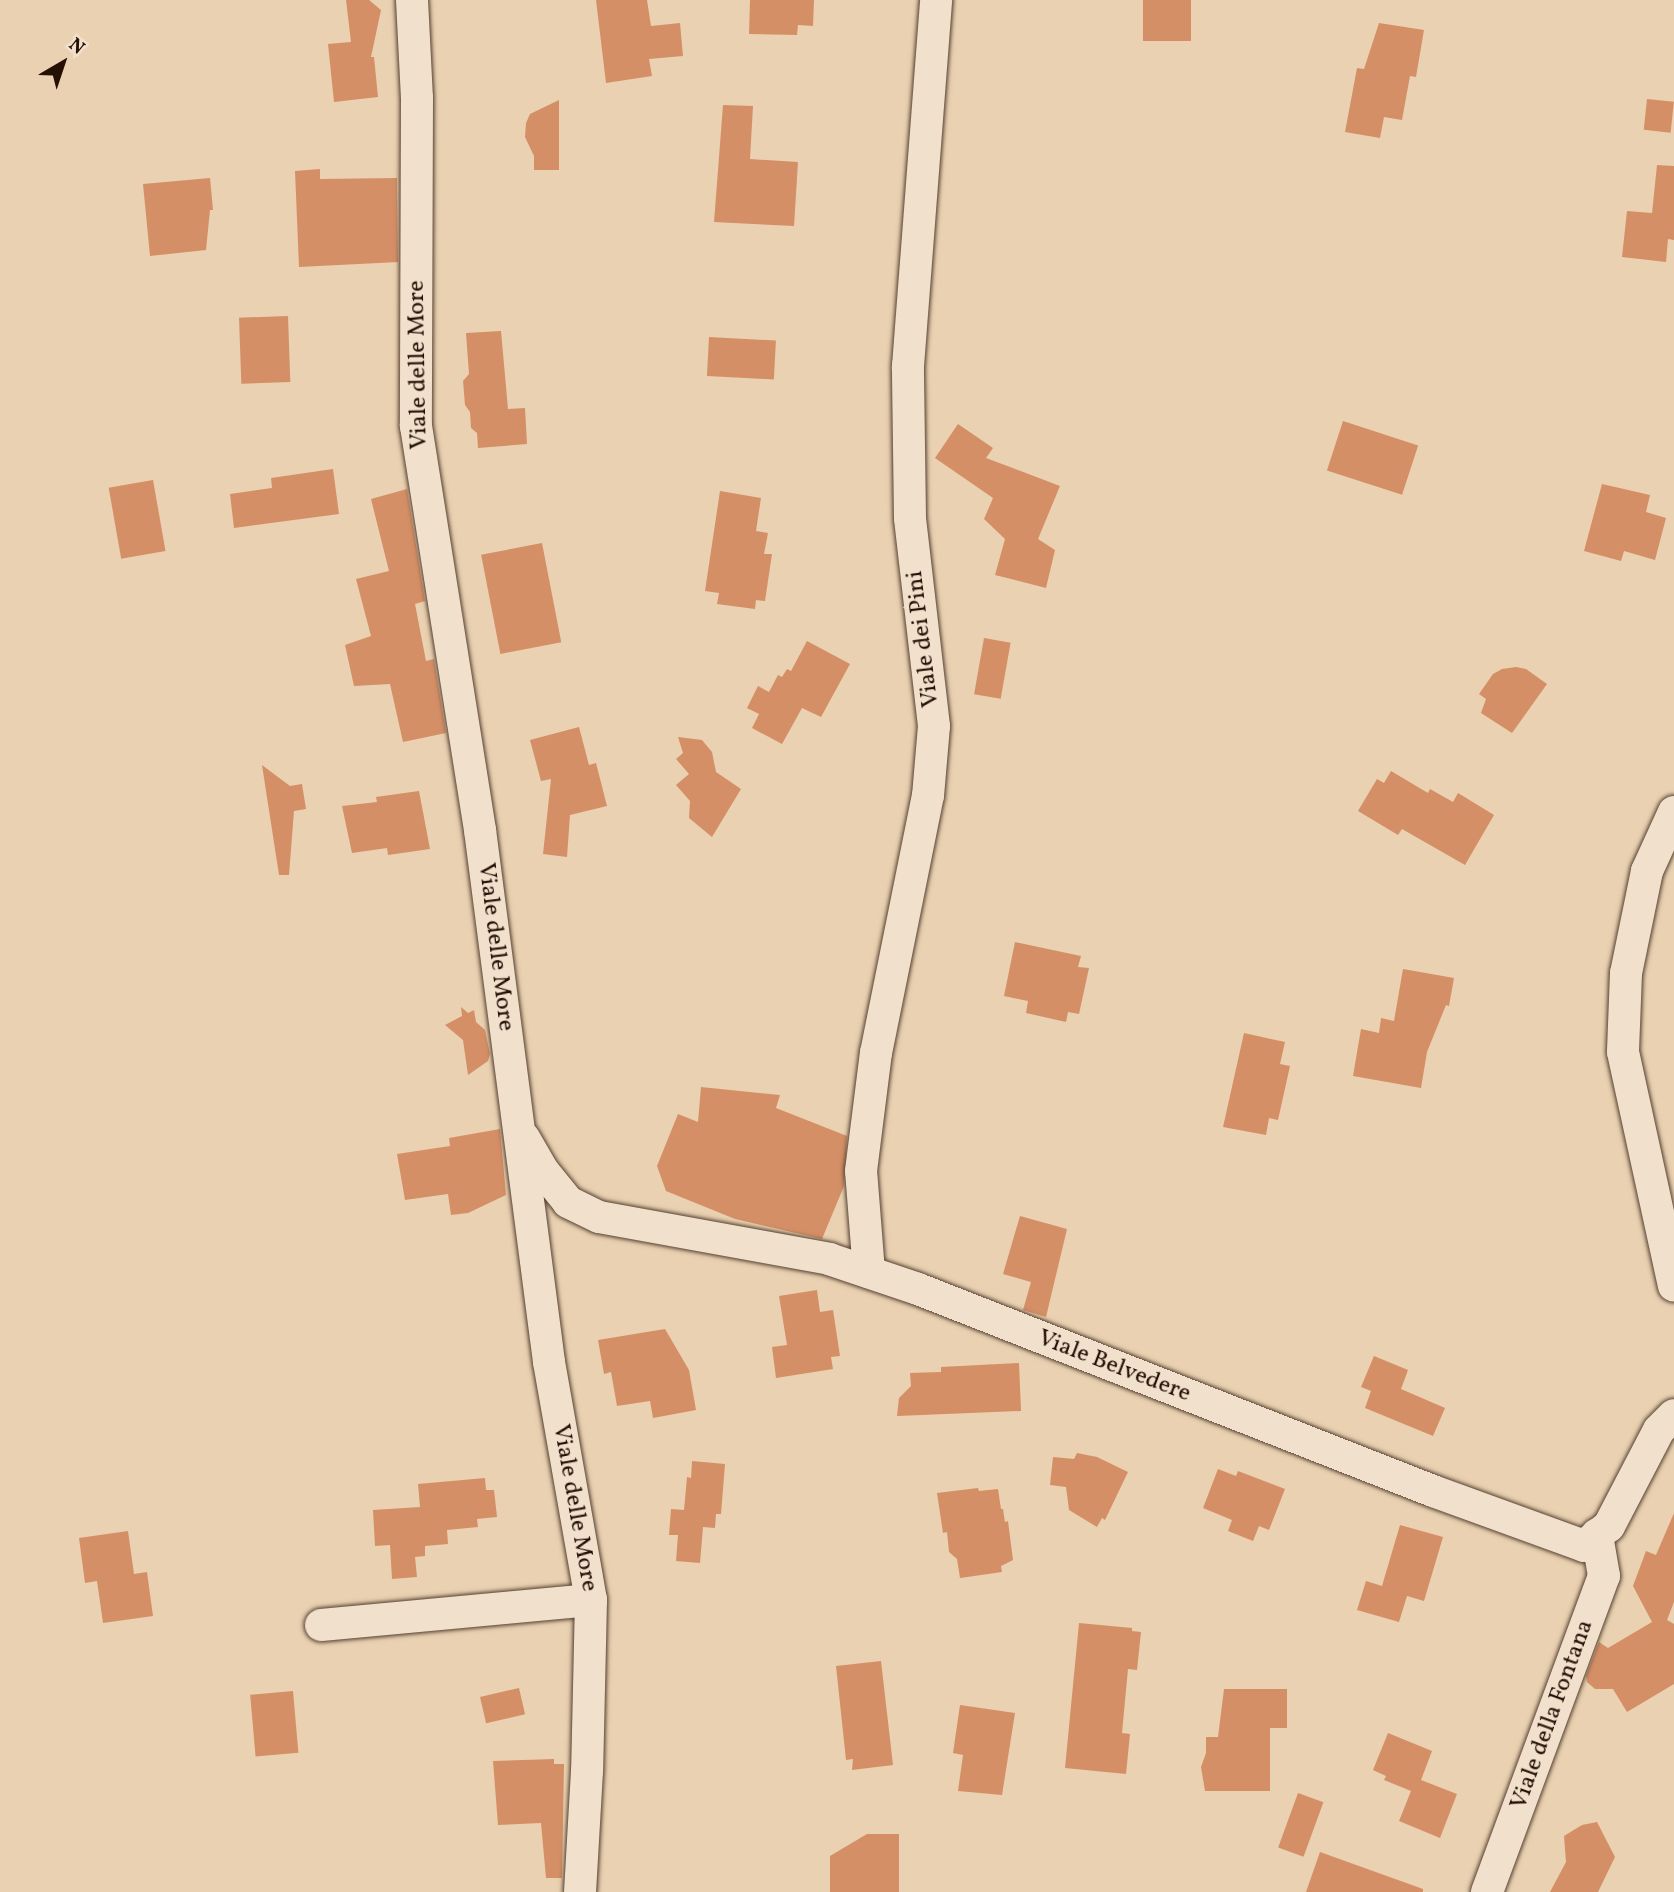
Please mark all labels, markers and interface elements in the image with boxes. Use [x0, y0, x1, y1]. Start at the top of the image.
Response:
north arrow [28, 28, 98, 98]
text: N [63, 32, 90, 61]
street label: Viale delle More [403, 280, 435, 450]
street label: Viale dei Pini [901, 569, 947, 709]
street label: Viale delle More [470, 861, 520, 1033]
street label: Viale Belvedere [1033, 1325, 1195, 1409]
street label: Viale delle More [545, 1422, 603, 1594]
street label: Viale della Fontana [1505, 1616, 1601, 1814]

